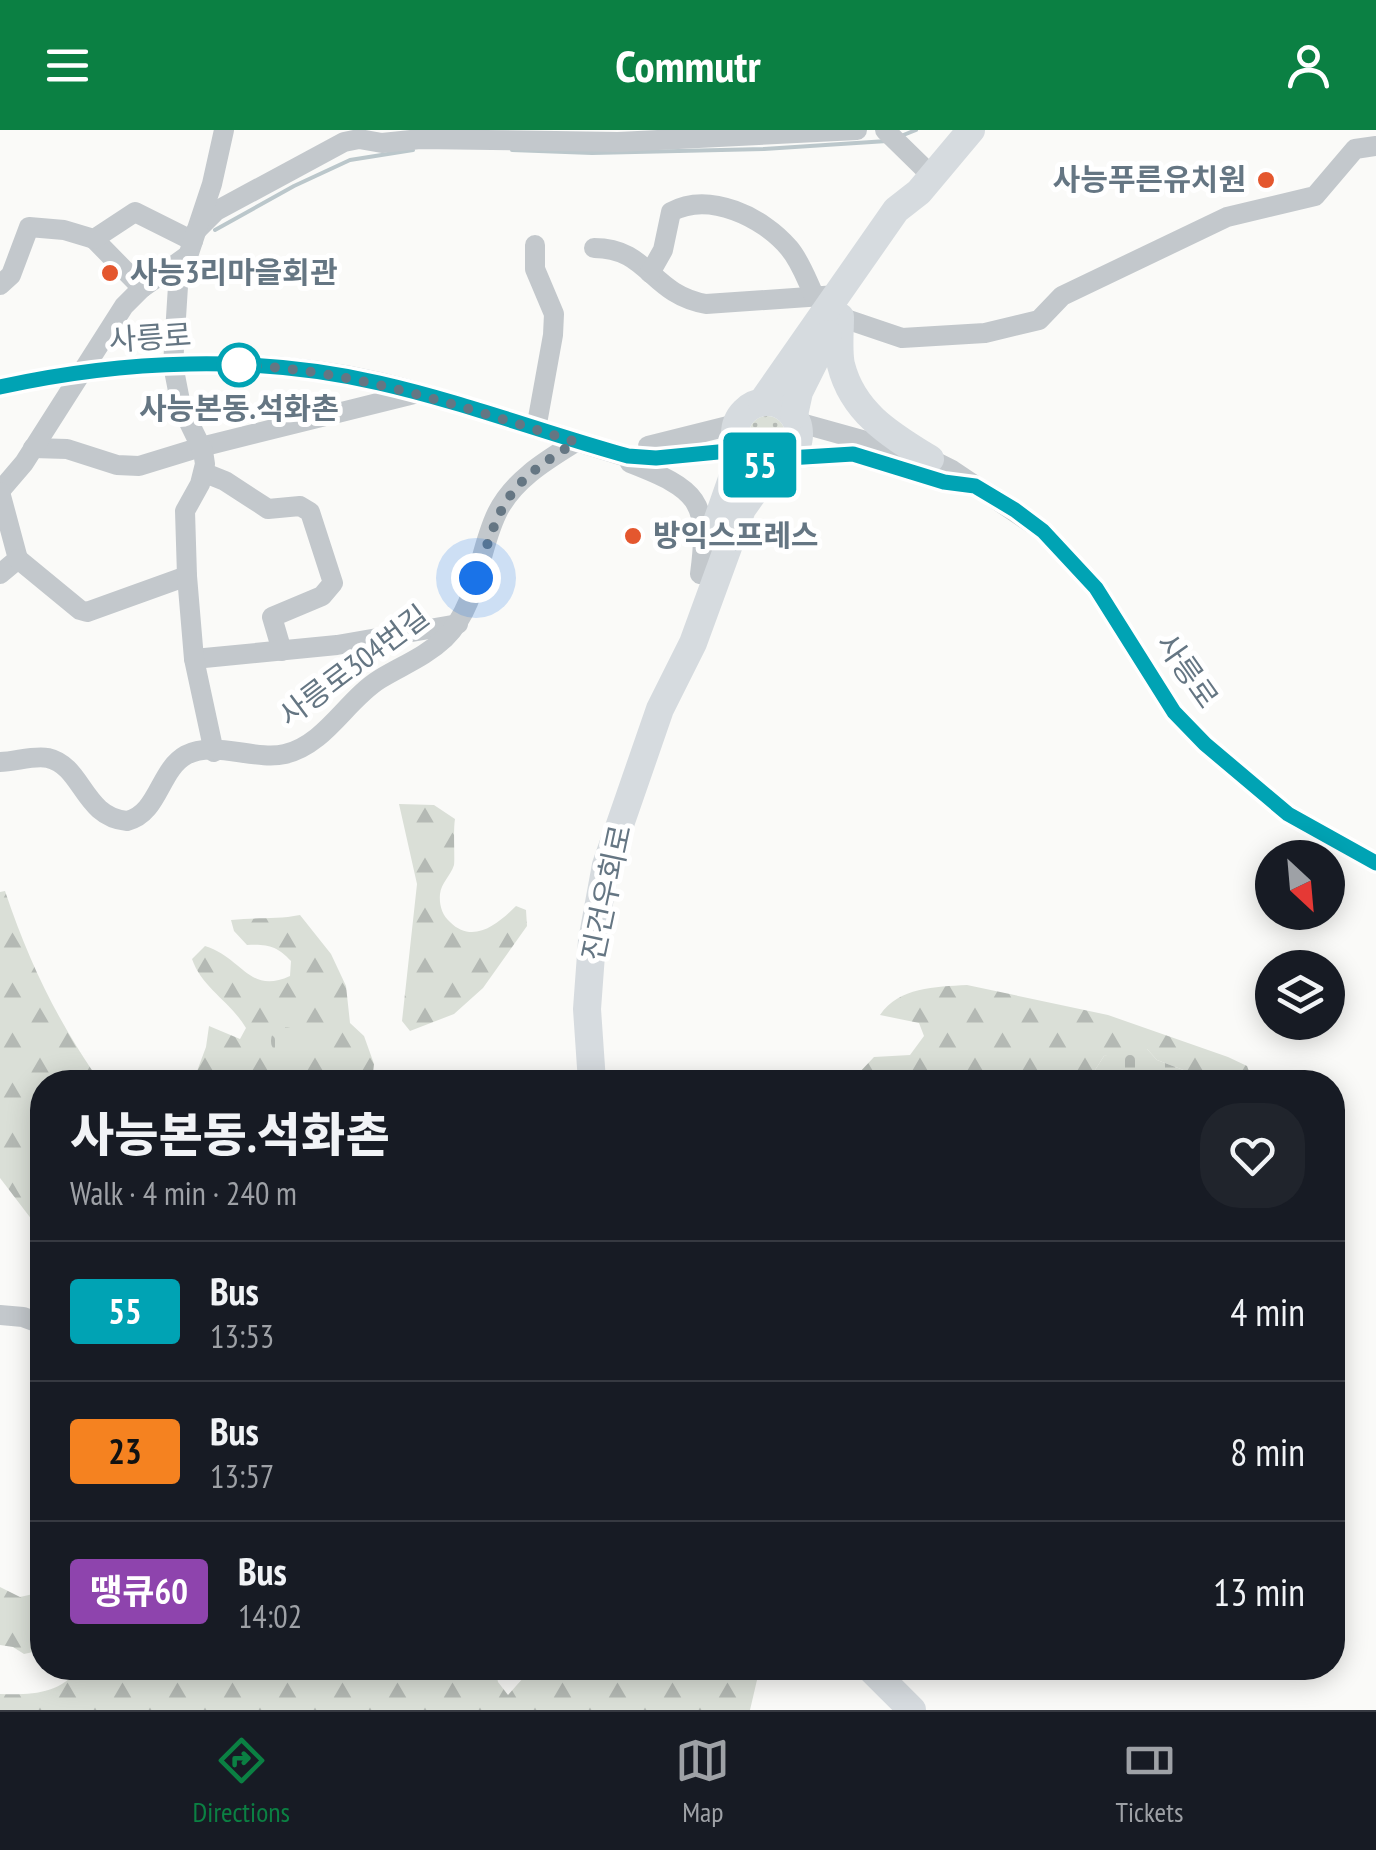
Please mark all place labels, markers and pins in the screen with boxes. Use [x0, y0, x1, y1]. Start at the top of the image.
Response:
place label: 사능푸른유치원 [1053, 159, 1246, 198]
marker: 사능푸른유치원 [1255, 169, 1277, 191]
place label: 사능3리마을회관 [130, 252, 338, 291]
marker: 사능3리마을회관 [99, 262, 121, 284]
marker: 사능본동.석화촌 [218, 344, 260, 386]
place label: 사능본동.석화촌 [139, 388, 339, 427]
place label: 방익스프레스 [653, 515, 819, 554]
marker: 방익스프레스 [622, 525, 644, 547]

